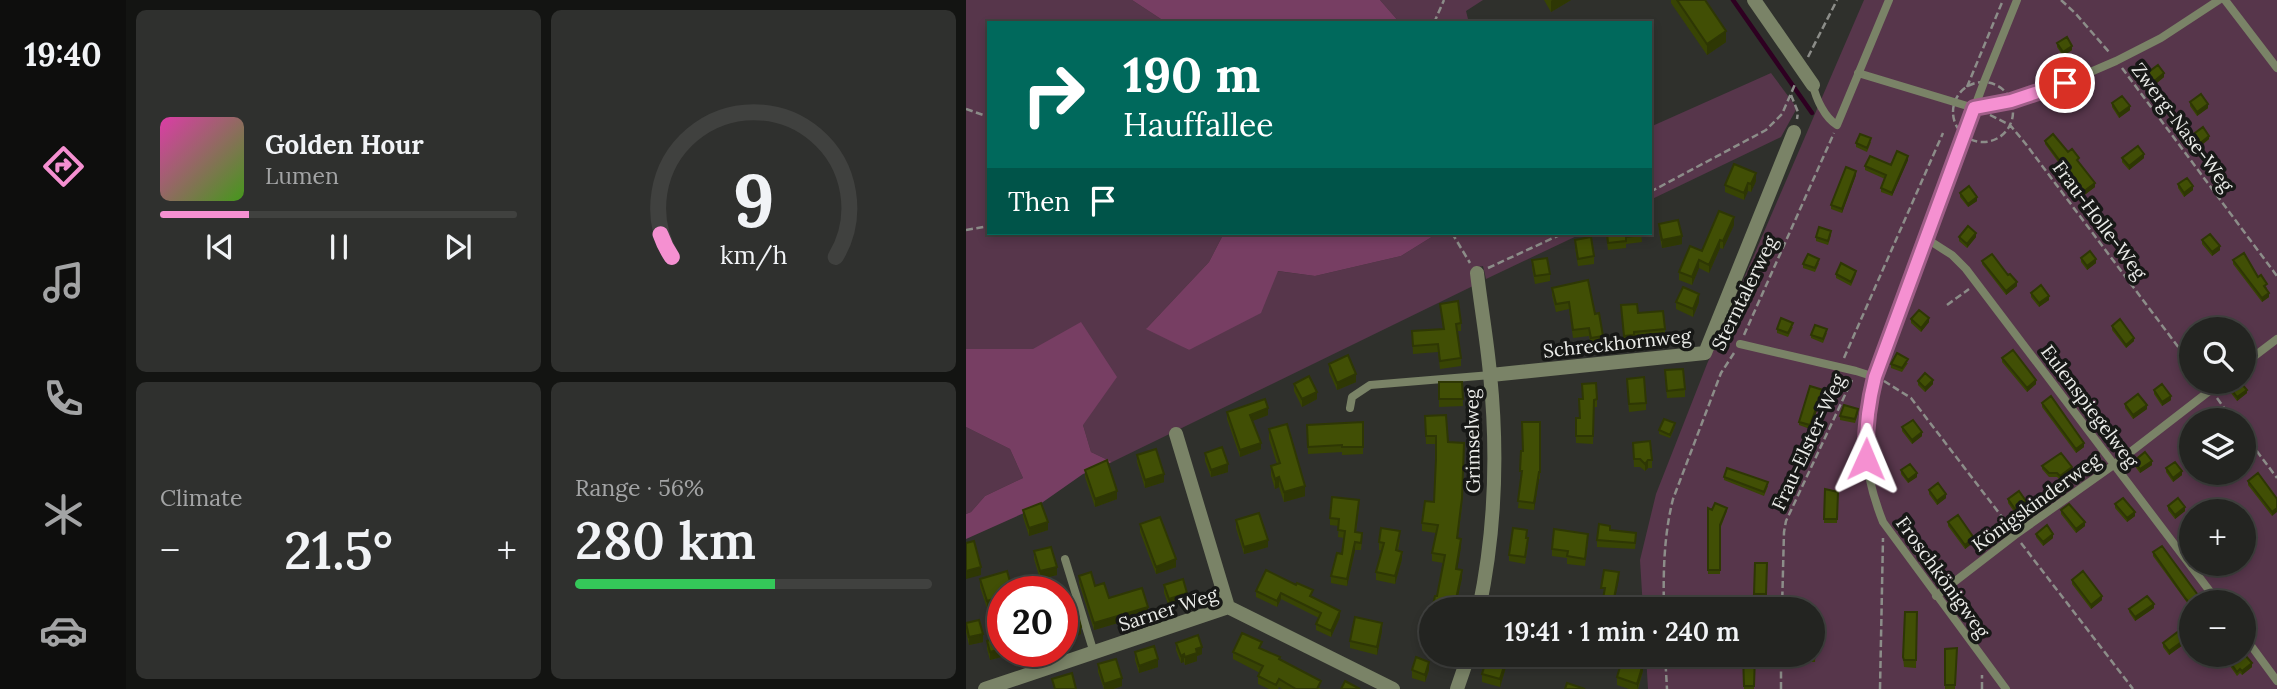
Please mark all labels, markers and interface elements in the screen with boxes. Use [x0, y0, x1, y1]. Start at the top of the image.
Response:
text: 19:40 [24, 34, 102, 75]
text: 190 m [1123, 43, 1260, 105]
icon: right [1008, 49, 1099, 140]
pin [2035, 53, 2095, 113]
street label: Zwerg-Nase-Weg [2127, 58, 2240, 197]
icon: arrive [2046, 64, 2084, 102]
text: Hauffallee [1123, 104, 1274, 145]
text: Golden Hour [265, 128, 424, 161]
icon: directions [39, 142, 88, 191]
text: 9 [733, 155, 774, 248]
street label: Frau-Holle-Weg [2048, 156, 2153, 284]
text: Lumen [265, 161, 339, 190]
icon: arrive [1084, 182, 1122, 220]
text: Then [1008, 185, 1070, 218]
icon: previous [201, 228, 239, 266]
icon: pause [320, 228, 358, 266]
icon: next [439, 228, 477, 266]
street label: Sterntalerweg [1706, 231, 1782, 354]
text: km/h [720, 239, 787, 271]
icon: music [39, 258, 88, 307]
map controls [2179, 317, 2256, 667]
button: search [2179, 317, 2256, 394]
street label: Schreckhornweg [1542, 323, 1693, 363]
street label: Eulenspiegelweg [2036, 340, 2144, 472]
street label: Frau-Elster-Weg [1766, 370, 1850, 514]
icon: phone [39, 374, 88, 423]
street label: Grimselweg [1459, 388, 1485, 494]
button: layers [2179, 408, 2256, 485]
position arrow [1829, 422, 1903, 496]
street label: Königskinderweg [1967, 447, 2105, 557]
text: Range · 56% [575, 473, 704, 502]
text: Climate [160, 483, 242, 512]
icon: climate [39, 490, 88, 539]
button: + [2179, 499, 2256, 576]
text: 280 km [575, 507, 756, 573]
street label: Froschkönigweg [1891, 512, 1995, 643]
text: 21.5° [284, 517, 393, 583]
text: − [160, 526, 180, 574]
text: + [497, 526, 517, 574]
speed limit sign: 20 [987, 576, 1078, 667]
street label: Sarner Weg [1115, 582, 1221, 636]
button: − [2179, 590, 2256, 667]
icon: car [39, 606, 88, 655]
text: 19:41 · 1 min · 240 m [1504, 615, 1740, 648]

